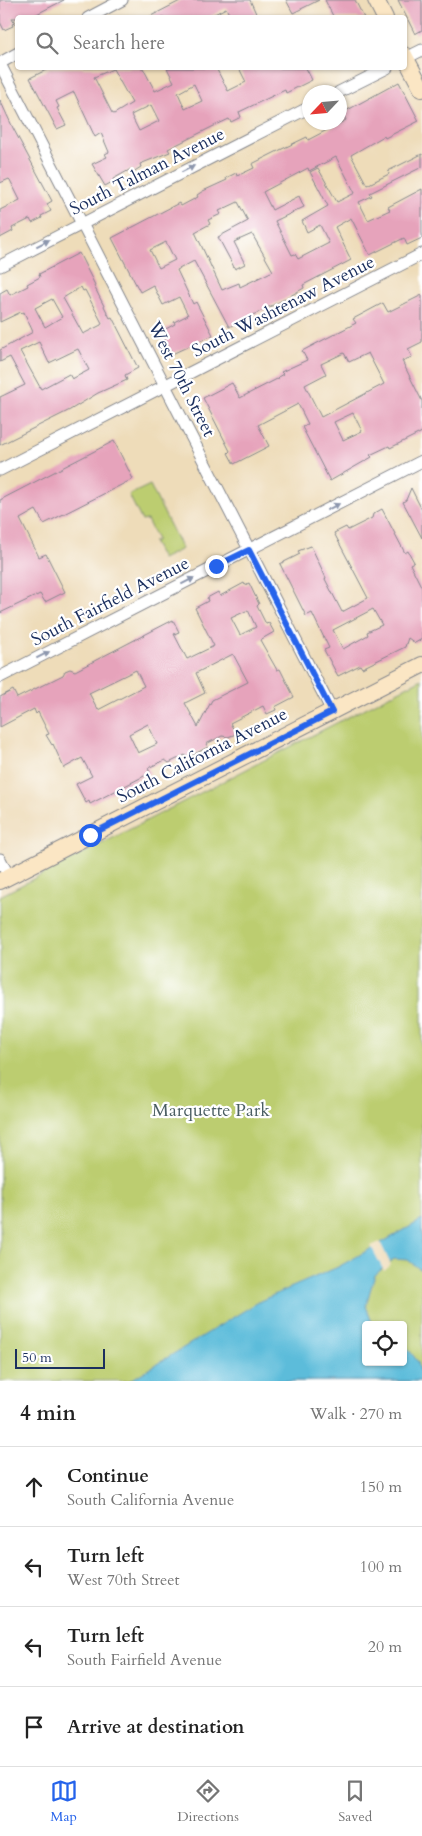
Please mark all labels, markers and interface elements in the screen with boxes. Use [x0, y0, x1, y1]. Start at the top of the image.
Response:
search box [15, 15, 407, 70]
icon: search [33, 29, 61, 57]
text: Search here [73, 30, 165, 56]
north arrow [302, 85, 347, 130]
street label: South Talman Avenue [65, 121, 229, 221]
one-way arrow [181, 165, 195, 173]
one-way arrow [36, 239, 51, 247]
street label: South Washtenaw Avenue [188, 249, 379, 363]
street label: West 70th Street [141, 316, 222, 442]
one-way arrow [325, 503, 340, 511]
street label: South Fairfield Avenue [27, 551, 194, 652]
route end [205, 555, 228, 578]
one-way arrow [181, 577, 195, 585]
one-way arrow [36, 651, 51, 659]
street label: South California Avenue [113, 702, 292, 809]
route start [79, 824, 102, 847]
park label: Marquette Park [152, 1098, 270, 1123]
map controls [362, 1321, 407, 1366]
button: locate [362, 1321, 407, 1366]
scale bar [15, 1346, 105, 1369]
text: 50 m [22, 1348, 52, 1367]
text: 4 min [20, 1399, 76, 1428]
text: Walk · 270 m [310, 1403, 402, 1425]
text: Continue [67, 1463, 149, 1489]
icon: ahead [20, 1473, 48, 1501]
text: 150 m [360, 1476, 402, 1498]
text: South California Avenue [67, 1489, 234, 1511]
text: Turn left [67, 1543, 144, 1569]
icon: left [20, 1553, 48, 1581]
text: 100 m [360, 1556, 402, 1578]
text: West 70th Street [67, 1569, 180, 1591]
text: Turn left [67, 1623, 144, 1649]
icon: left [20, 1633, 48, 1661]
text: 20 m [368, 1636, 402, 1658]
text: South Fairfield Avenue [67, 1649, 222, 1671]
icon: arrive [20, 1713, 48, 1741]
text: Arrive at destination [67, 1714, 244, 1740]
tab: Map [50, 1777, 78, 1826]
tab: Directions [177, 1777, 239, 1826]
tab: Saved [338, 1777, 372, 1826]

